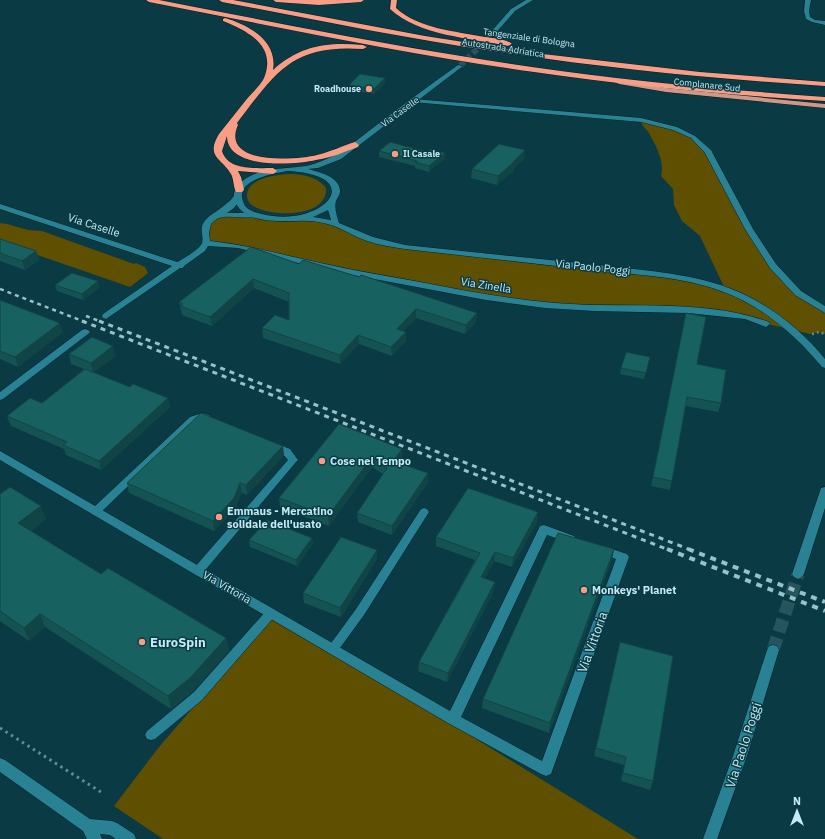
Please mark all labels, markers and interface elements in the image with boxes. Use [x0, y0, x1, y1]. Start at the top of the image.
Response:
street label: Tangenziale di Bologna [482, 26, 576, 49]
street label: Autostrada Adriatica [461, 36, 545, 59]
street label: Complanare Sud [673, 76, 741, 93]
place label: Roadhouse [314, 83, 361, 94]
marker: Roadhouse [364, 84, 374, 94]
street label: Via Caselle [379, 94, 421, 129]
place label: Il Casale [403, 148, 440, 159]
marker: Il Casale [390, 149, 400, 159]
street label: Via Caselle [66, 210, 122, 240]
street label: Via Paolo Poggi [555, 256, 631, 278]
street label: Via Zinella [460, 274, 512, 296]
place label: Cose nel Tempo [330, 454, 411, 468]
marker: Cose nel Tempo [317, 456, 327, 466]
place label: Emmaus - Mercatino solidale dell'usato [227, 504, 333, 531]
marker: Emmaus - Mercatino solidale dell'usato [214, 512, 224, 522]
street label: Via Vittoria [200, 567, 254, 607]
place label: Monkeys' Planet [592, 583, 676, 597]
marker: Monkeys' Planet [579, 585, 589, 595]
street label: Via Vittoria [574, 609, 611, 675]
place label: EuroSpin [150, 634, 206, 651]
marker: EuroSpin [137, 637, 147, 647]
street label: Via Paolo Poggi [722, 700, 765, 790]
north arrow [777, 791, 817, 831]
text: N [793, 794, 801, 808]

